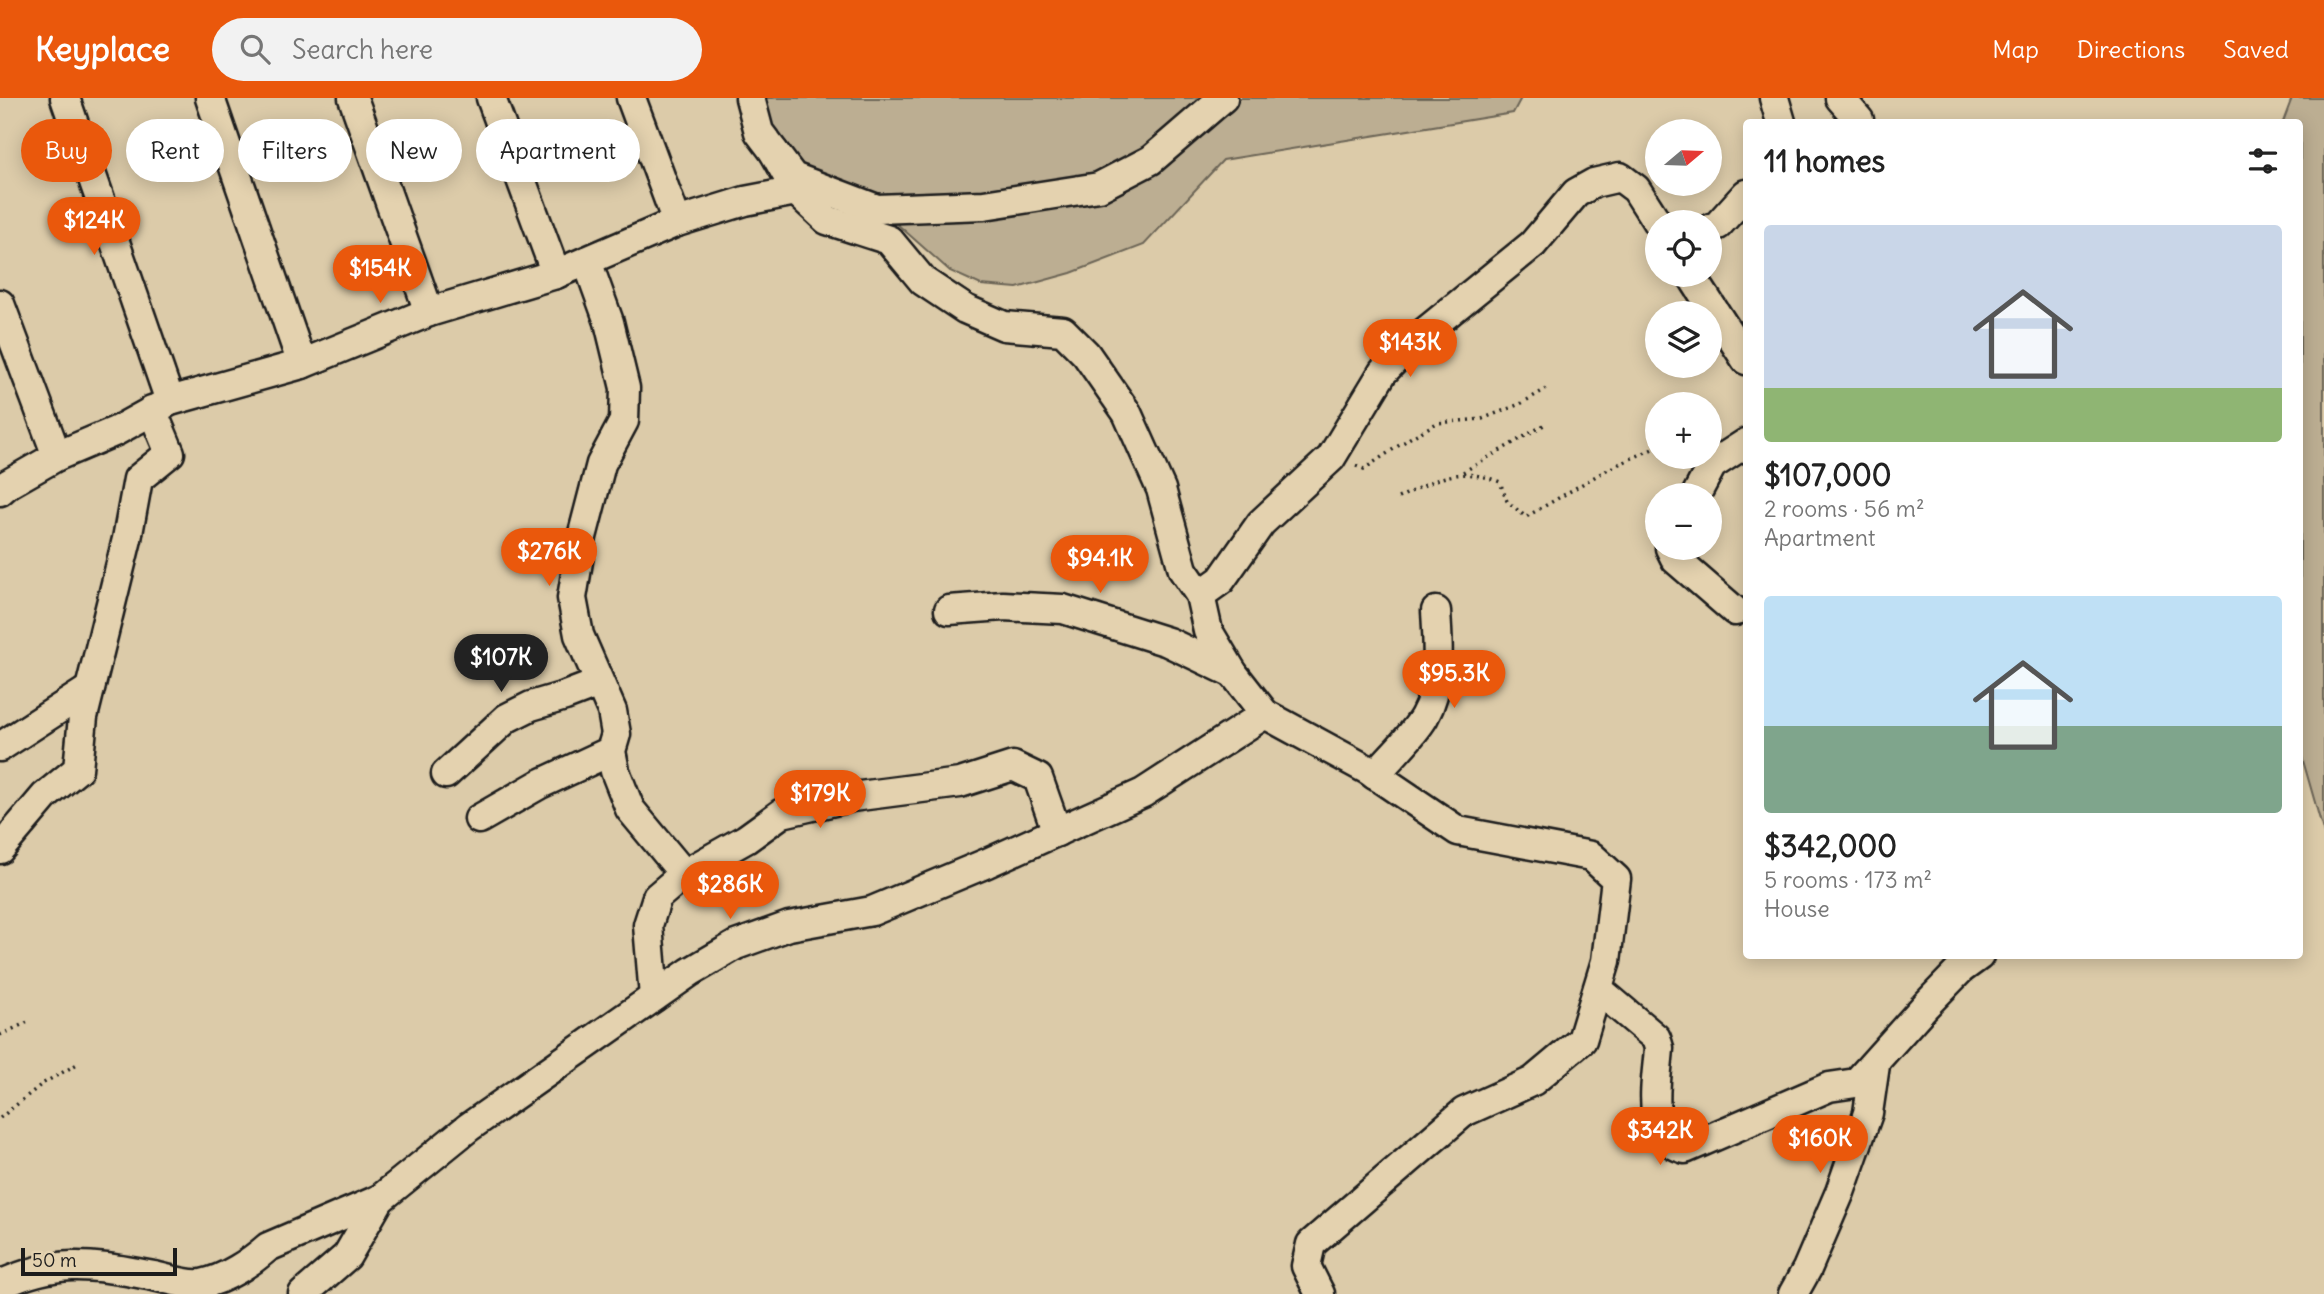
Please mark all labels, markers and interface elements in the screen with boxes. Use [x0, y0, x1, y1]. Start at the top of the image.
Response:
search box [212, 18, 702, 81]
text: Keyplace [35, 28, 170, 70]
icon: search [236, 30, 274, 68]
text: Search here [292, 33, 433, 66]
text: Map [1992, 34, 2039, 64]
text: Directions [2077, 34, 2185, 64]
text: Saved [2223, 34, 2289, 64]
chip: Buy [21, 119, 112, 182]
chip: Rent [126, 119, 224, 182]
chip: Filters [238, 119, 352, 182]
chip: New [366, 119, 462, 182]
chip: Apartment [476, 119, 640, 182]
north arrow [1645, 119, 1722, 196]
map controls [1645, 119, 1722, 560]
text: 11 homes [1764, 142, 1885, 180]
icon: filters [2244, 142, 2282, 180]
pin: $124K [45, 198, 143, 257]
text: $124K [63, 205, 125, 234]
button: locate [1645, 210, 1722, 287]
pin: $154K [331, 246, 429, 305]
text: $154K [349, 253, 411, 282]
icon: home [1960, 271, 2086, 397]
button: layers [1645, 301, 1722, 378]
pin: $143K [1361, 320, 1459, 379]
text: $143K [1379, 327, 1441, 356]
button: + [1645, 392, 1722, 469]
text: $107,000 [1764, 456, 1892, 494]
button: − [1645, 483, 1722, 560]
text: 2 rooms · 56 m² [1764, 494, 1925, 523]
text: Apartment [1764, 523, 1876, 552]
pin: $276K [500, 528, 598, 588]
text: $276K [517, 536, 581, 565]
pin: $94.1K [1043, 536, 1157, 595]
text: $94.1K [1067, 543, 1133, 572]
pin: $107K [452, 634, 550, 694]
text: $107K [470, 642, 532, 671]
icon: home [1960, 642, 2086, 768]
pin: $95.3K [1397, 650, 1511, 710]
text: $95.3K [1418, 658, 1490, 687]
pin: $179K [771, 770, 869, 830]
text: $179K [790, 778, 850, 807]
text: $342,000 [1764, 827, 1897, 865]
pin: $286K [681, 862, 779, 921]
text: 5 rooms · 173 m² [1764, 865, 1932, 894]
text: $286K [697, 869, 763, 898]
text: House [1764, 894, 1830, 923]
pin: $342K [1611, 1108, 1709, 1167]
text: $342K [1627, 1115, 1693, 1144]
pin: $160K [1771, 1116, 1869, 1175]
text: $160K [1788, 1123, 1852, 1152]
scale bar [21, 1245, 177, 1277]
text: 50 m [32, 1248, 77, 1272]

